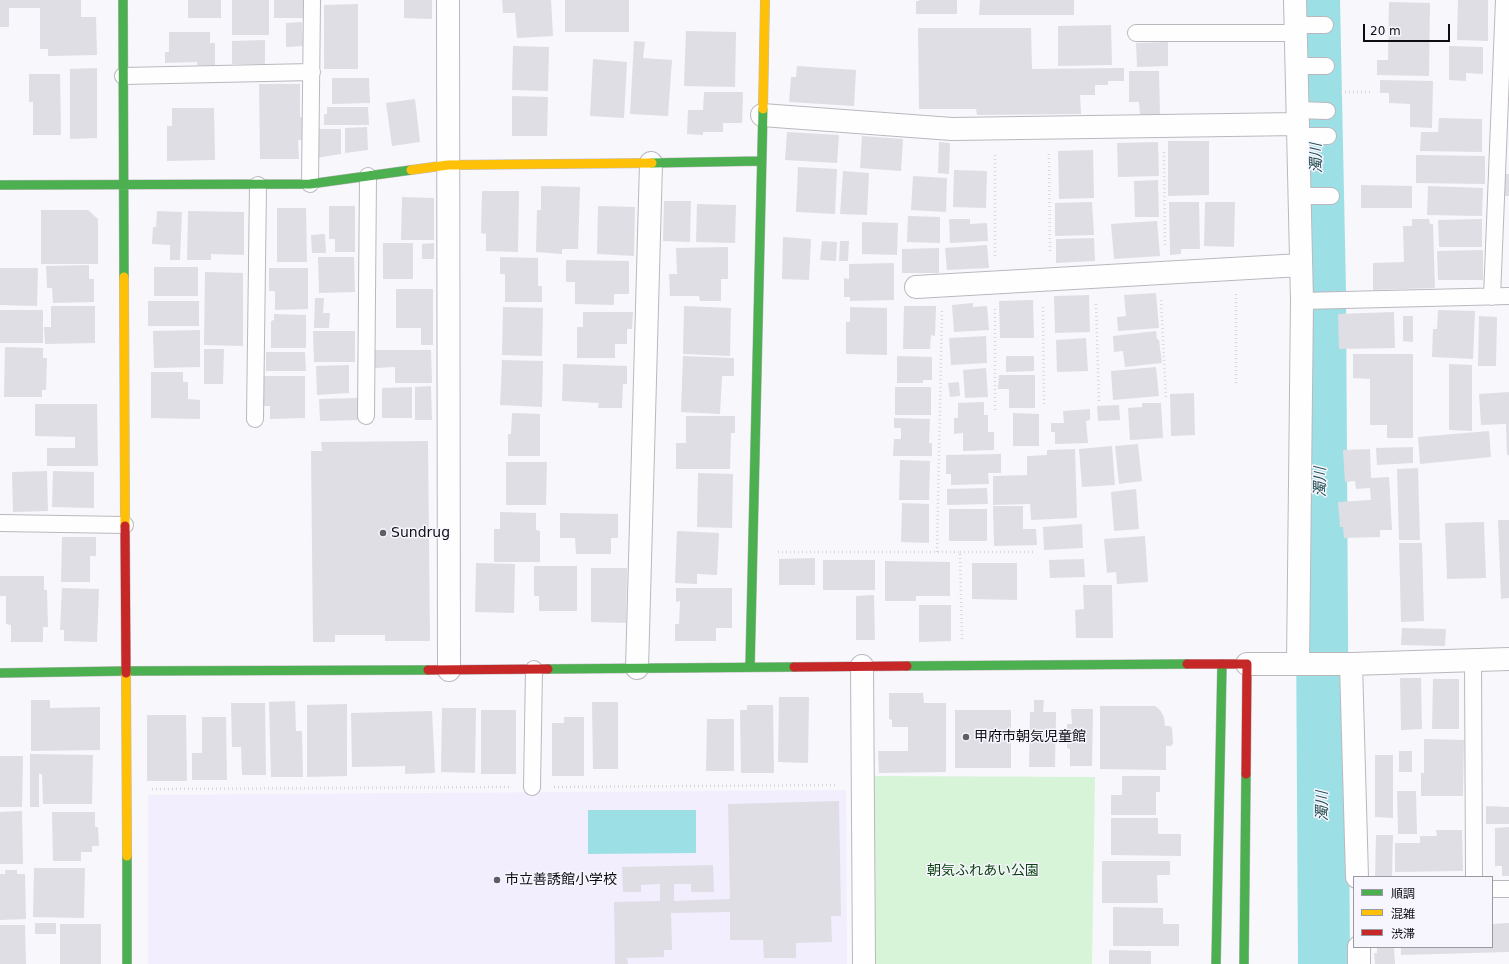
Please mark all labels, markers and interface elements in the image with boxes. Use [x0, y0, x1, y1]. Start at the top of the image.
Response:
scale bar [1365, 16, 1452, 42]
text: 20 m [1370, 24, 1401, 38]
water label: 濁川 [1308, 143, 1326, 173]
water label: 濁川 [1312, 467, 1330, 497]
place label: Sundrug [391, 525, 450, 541]
marker: Sundrug [378, 528, 388, 538]
place label: 甲府市朝気児童館 [974, 729, 1086, 745]
marker: 甲府市朝気児童館 [961, 732, 971, 742]
water label: 濁川 [1314, 791, 1332, 821]
park label: 朝気ふれあい公園 [927, 863, 1039, 879]
place label: 市立善誘館小学校 [505, 872, 617, 888]
marker: 市立善誘館小学校 [492, 875, 502, 885]
legend [1353, 876, 1493, 948]
text: 順調 [1391, 887, 1415, 901]
text: 混雑 [1391, 907, 1415, 921]
text: 渋滞 [1391, 927, 1415, 941]

